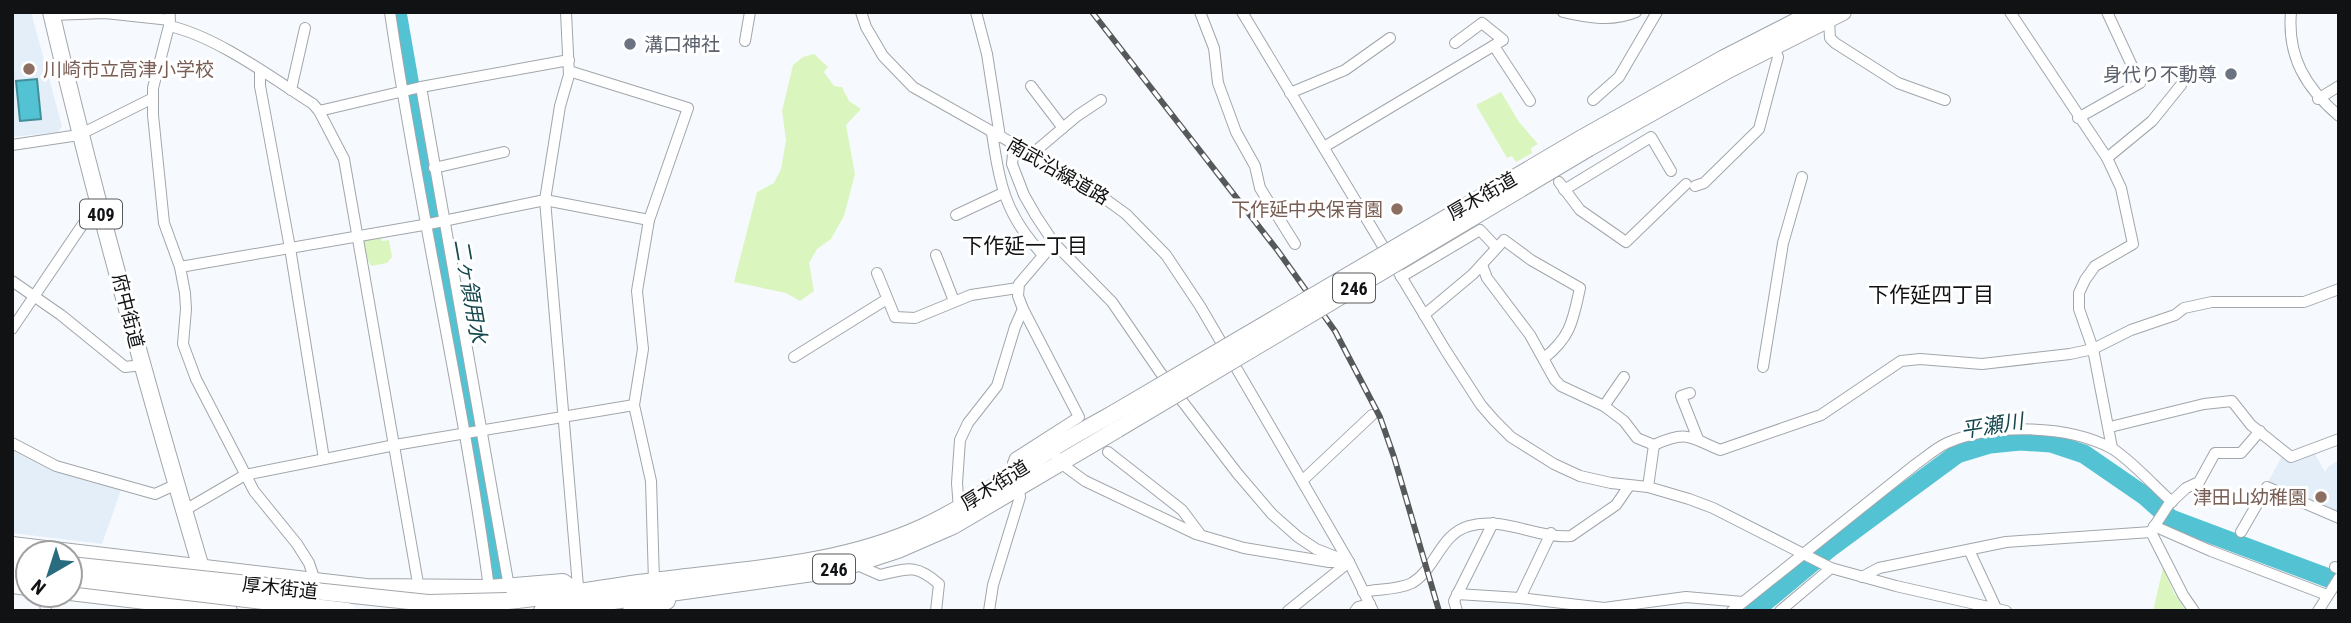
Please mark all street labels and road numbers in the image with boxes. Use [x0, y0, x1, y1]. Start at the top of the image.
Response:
street label: 南武沿線道路 [1003, 133, 1113, 209]
street label: 厚木街道 [1443, 167, 1521, 225]
road number: 409 [80, 200, 122, 229]
street label: 府中街道 [108, 271, 148, 351]
road number: 246 [1333, 274, 1375, 302]
street label: 厚木街道 [957, 455, 1033, 515]
road number: 246 [813, 554, 855, 584]
street label: 厚木街道 [241, 573, 319, 603]

